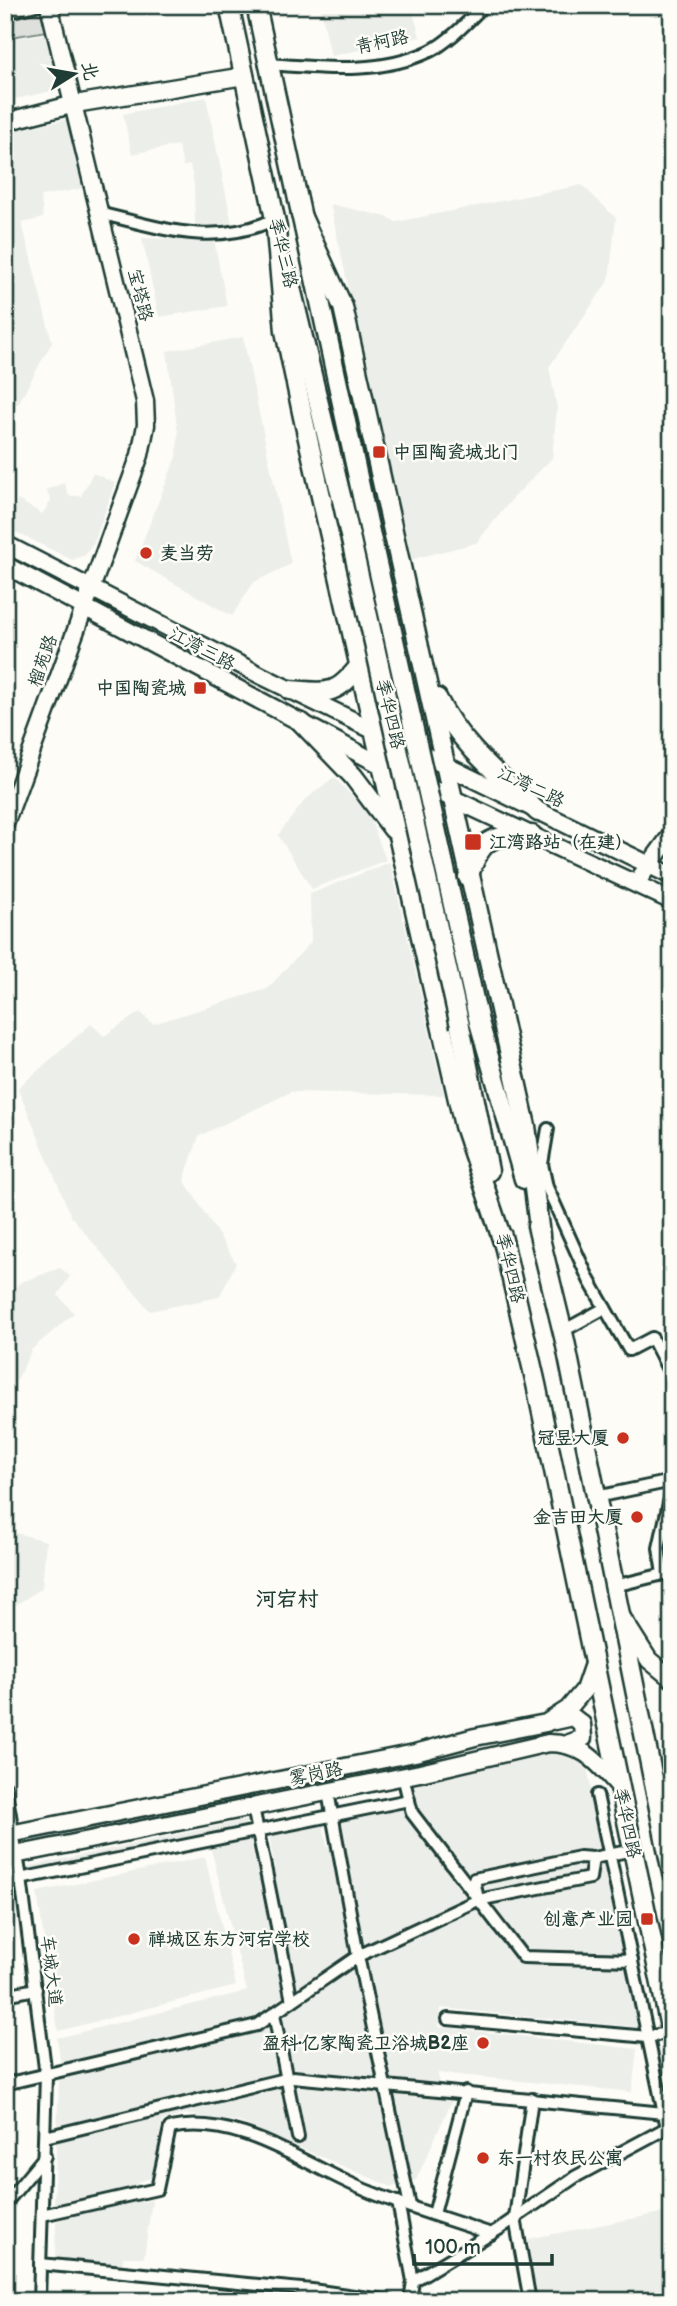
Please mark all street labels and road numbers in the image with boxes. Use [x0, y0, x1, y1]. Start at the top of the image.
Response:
street label: 青柯路 [353, 26, 411, 58]
street label: 季华三路 [265, 216, 301, 290]
street label: 宝塔路 [123, 266, 157, 324]
street label: 江湾三路 [165, 623, 239, 675]
street label: 榴苑路 [24, 632, 62, 690]
street label: 季华四路 [372, 677, 408, 751]
street label: 江湾二路 [494, 762, 568, 812]
street label: 季华四路 [492, 1231, 528, 1305]
street label: 雾岗路 [287, 1758, 345, 1790]
street label: 季华四路 [609, 1786, 645, 1860]
street label: 车城大道 [36, 1934, 66, 2008]

